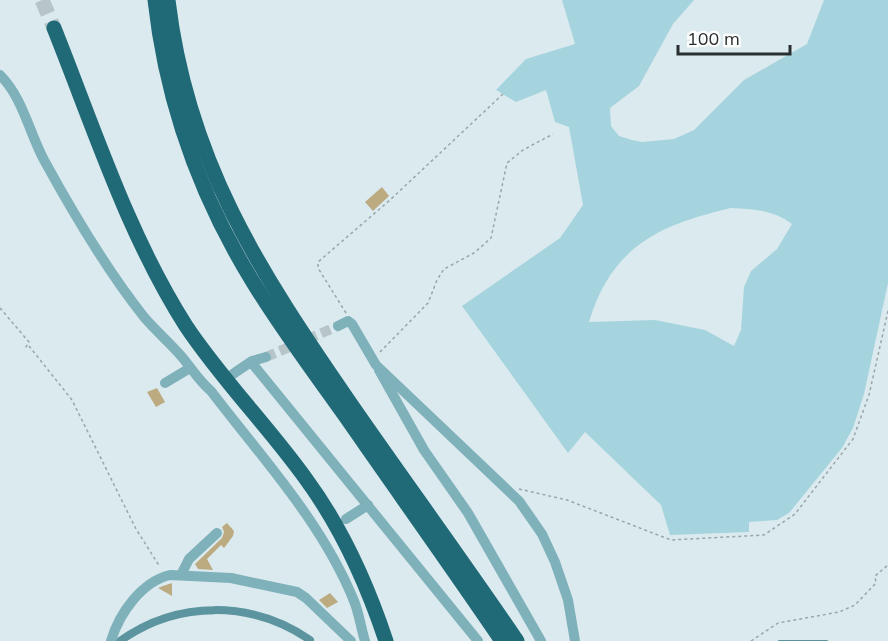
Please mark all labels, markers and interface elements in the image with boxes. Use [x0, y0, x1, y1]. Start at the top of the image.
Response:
scale bar [678, 18, 790, 56]
text: 100 m [687, 27, 740, 50]

